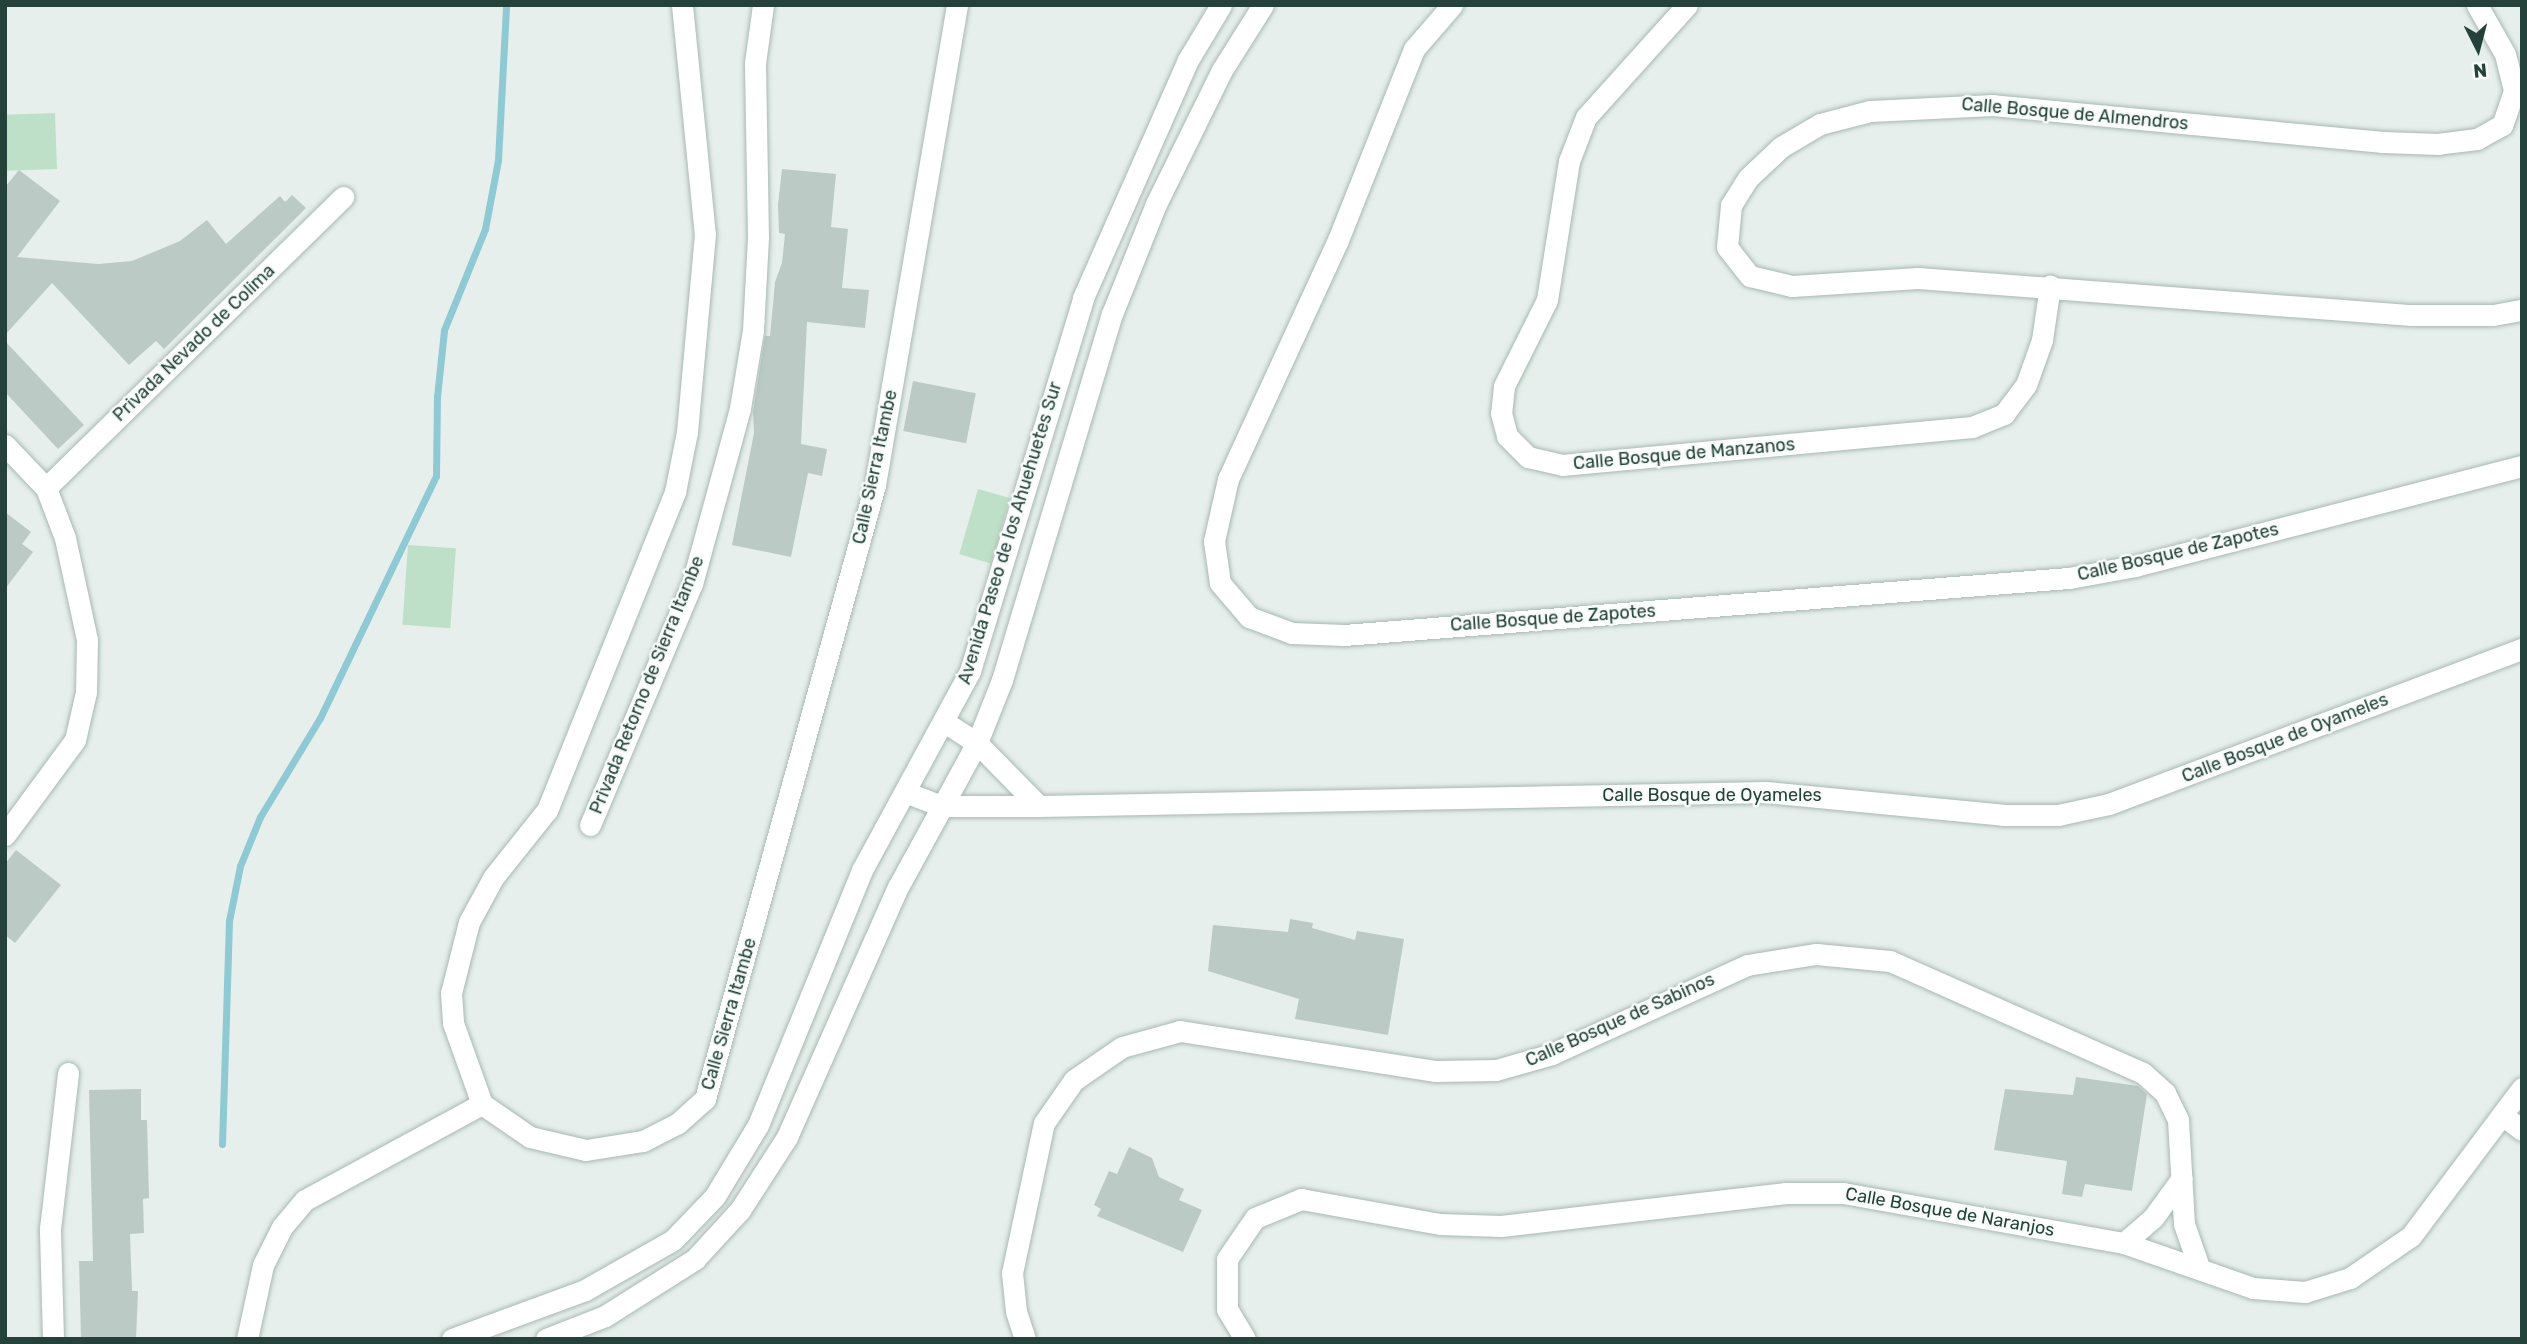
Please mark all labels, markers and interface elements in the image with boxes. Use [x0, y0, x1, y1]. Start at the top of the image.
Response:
north arrow [2443, 14, 2513, 84]
text: N [2472, 58, 2488, 83]
street label: Calle Bosque de Almendros [1960, 93, 2190, 135]
street label: Privada Nevado de Colima [109, 260, 279, 426]
street label: Avenida Paseo de los Ahuehuetes Sur [954, 379, 1066, 687]
street label: Calle Sierra Itambe [848, 388, 902, 546]
street label: Calle Bosque de Manzanos [1572, 434, 1796, 474]
street label: Calle Bosque de Zapotes [2075, 518, 2281, 586]
street label: Privada Retorno de Sierra Itambe [585, 553, 709, 817]
street label: Calle Bosque de Zapotes [1450, 600, 1656, 636]
street label: Calle Bosque de Oyameles [2179, 689, 2391, 787]
street label: Calle Bosque de Oyameles [1602, 784, 1822, 806]
street label: Calle Sierra Itambe [697, 935, 761, 1093]
street label: Calle Bosque de Sabinos [1522, 969, 1718, 1071]
street label: Calle Bosque de Naranjos [1844, 1183, 2056, 1241]

